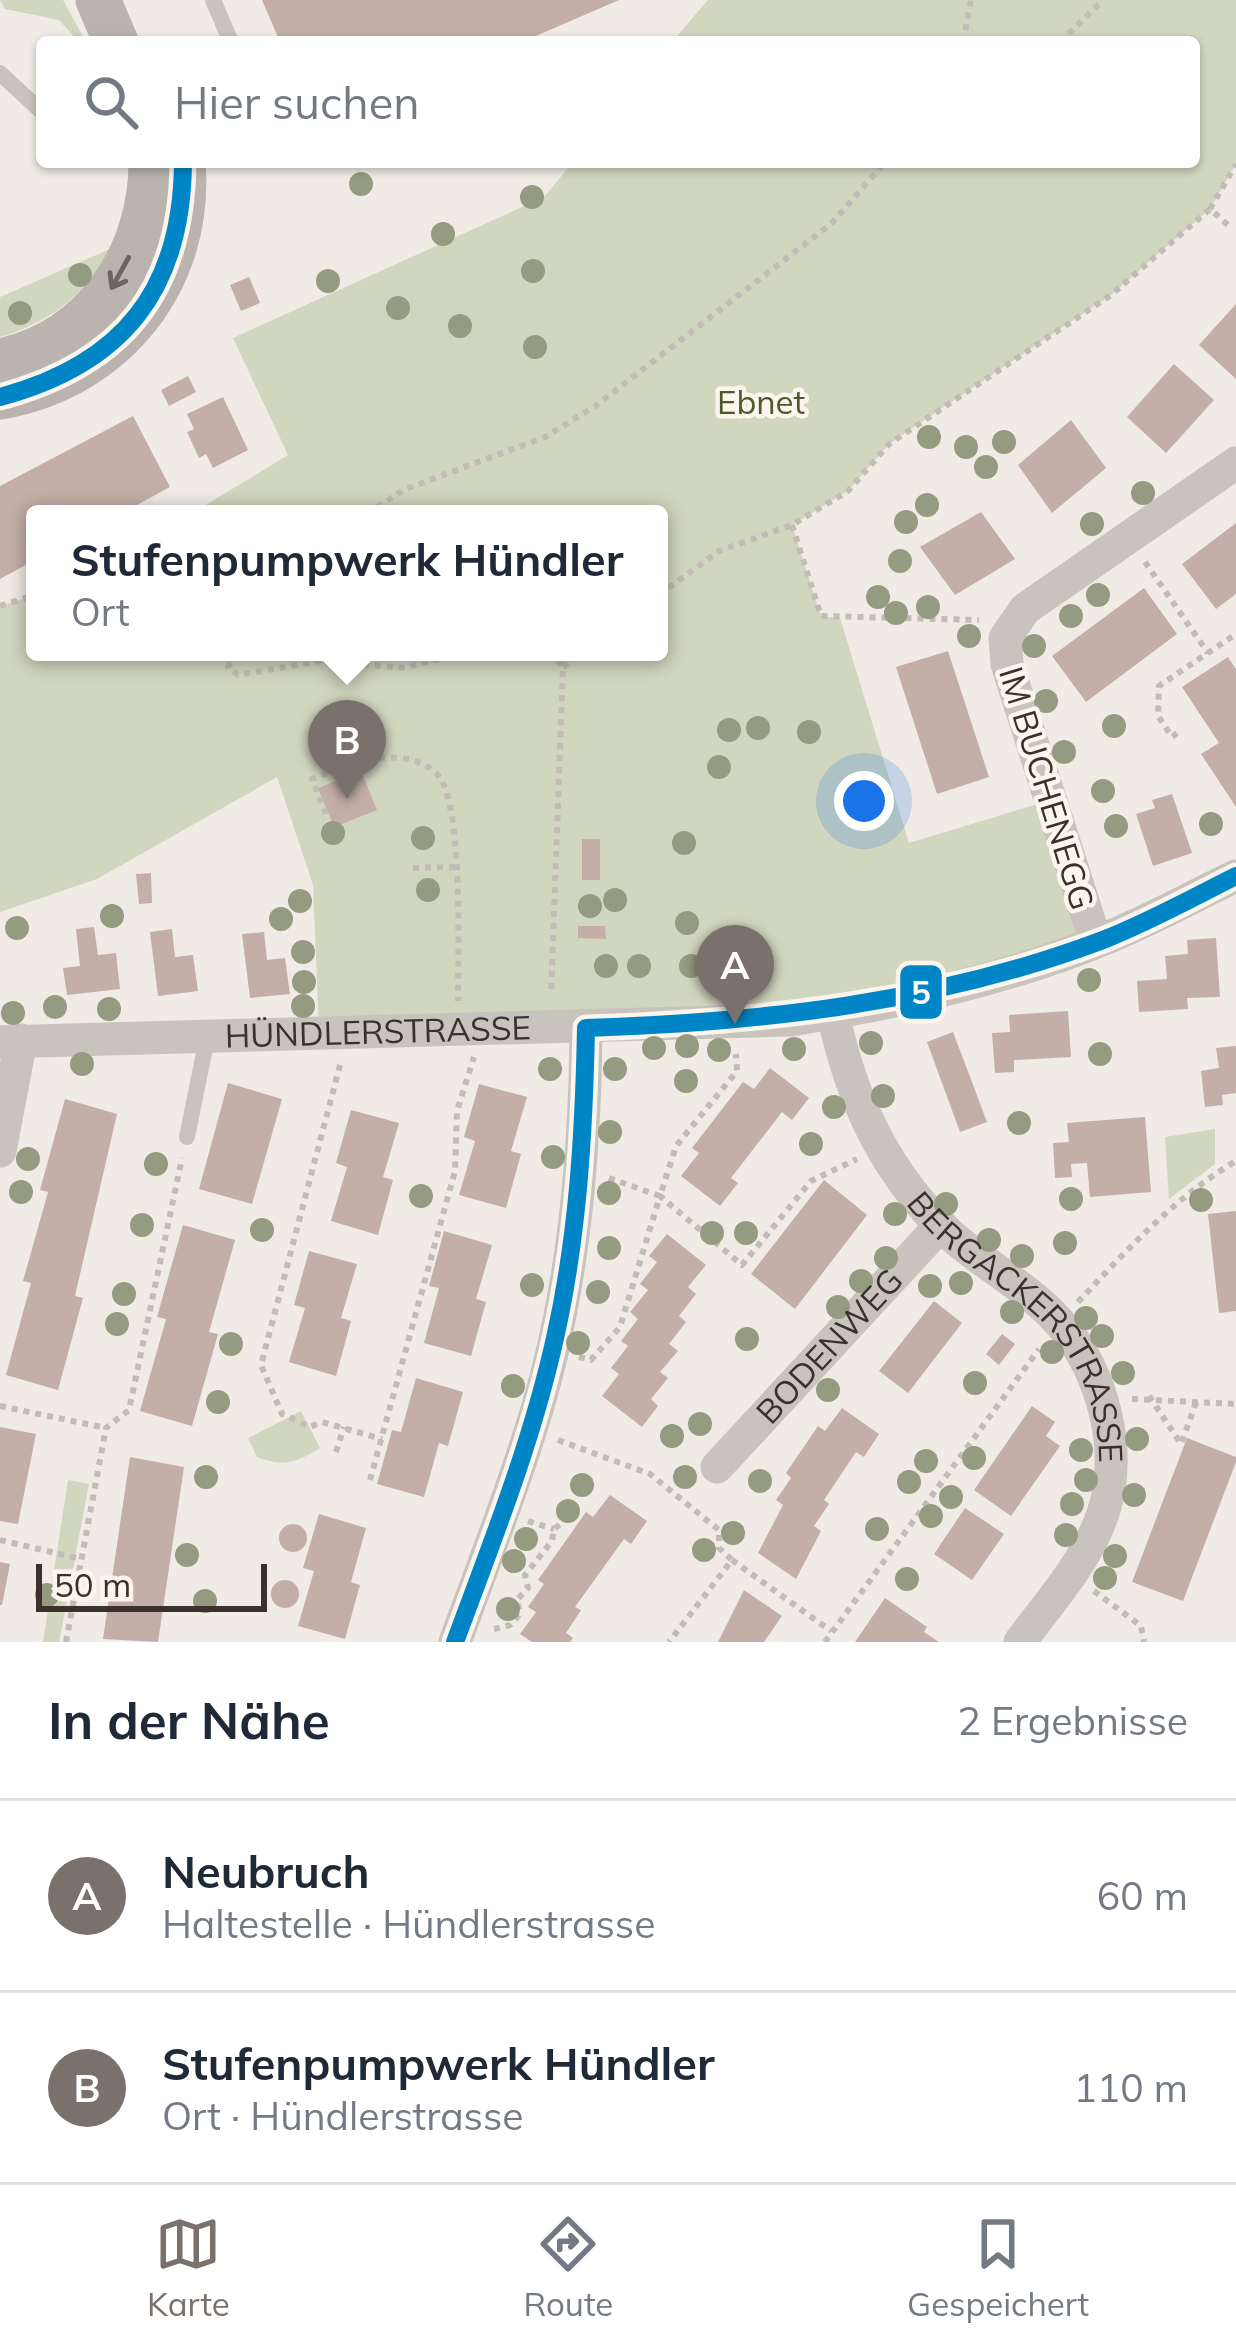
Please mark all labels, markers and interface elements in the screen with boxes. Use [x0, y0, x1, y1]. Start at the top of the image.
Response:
search box [36, 36, 1200, 168]
icon: search [78, 69, 144, 135]
text: Hier suchen [174, 74, 420, 130]
one-way arrow [108, 255, 131, 290]
park label: Ebnet [717, 381, 805, 422]
popup [26, 505, 668, 661]
text: Stufenpumpwerk Hündler [71, 531, 623, 587]
text: Ort [71, 587, 130, 636]
street label: IM BUCHENEGG [991, 662, 1104, 914]
pin: B [308, 700, 386, 799]
your location [834, 771, 894, 831]
pin: A [696, 925, 774, 1024]
line badge: 5 [898, 963, 944, 1021]
text: 5 [911, 971, 931, 1012]
street label: HÜNDLERSTRASSE [224, 1006, 531, 1056]
street label: BERGACKERSTRASSE [899, 1183, 1132, 1463]
street label: BODENWEG [747, 1259, 911, 1432]
scale bar [36, 1558, 267, 1611]
text: 50 m [54, 1564, 131, 1605]
text: In der Nähe [48, 1688, 330, 1752]
text: 2 Ergebnisse [957, 1696, 1188, 1745]
text: Neubruch [162, 1843, 370, 1899]
text: A [72, 1871, 102, 1920]
text: 60 m [1097, 1871, 1188, 1920]
text: Haltestelle · Hündlerstrasse [162, 1899, 655, 1948]
text: Stufenpumpwerk Hündler [162, 2035, 715, 2091]
text: B [74, 2063, 100, 2112]
text: 110 m [1073, 2063, 1188, 2112]
text: Ort · Hündlerstrasse [162, 2091, 523, 2140]
tab: Karte [147, 2211, 230, 2324]
tab: Route [524, 2211, 613, 2324]
tab: Gespeichert [907, 2211, 1089, 2324]

